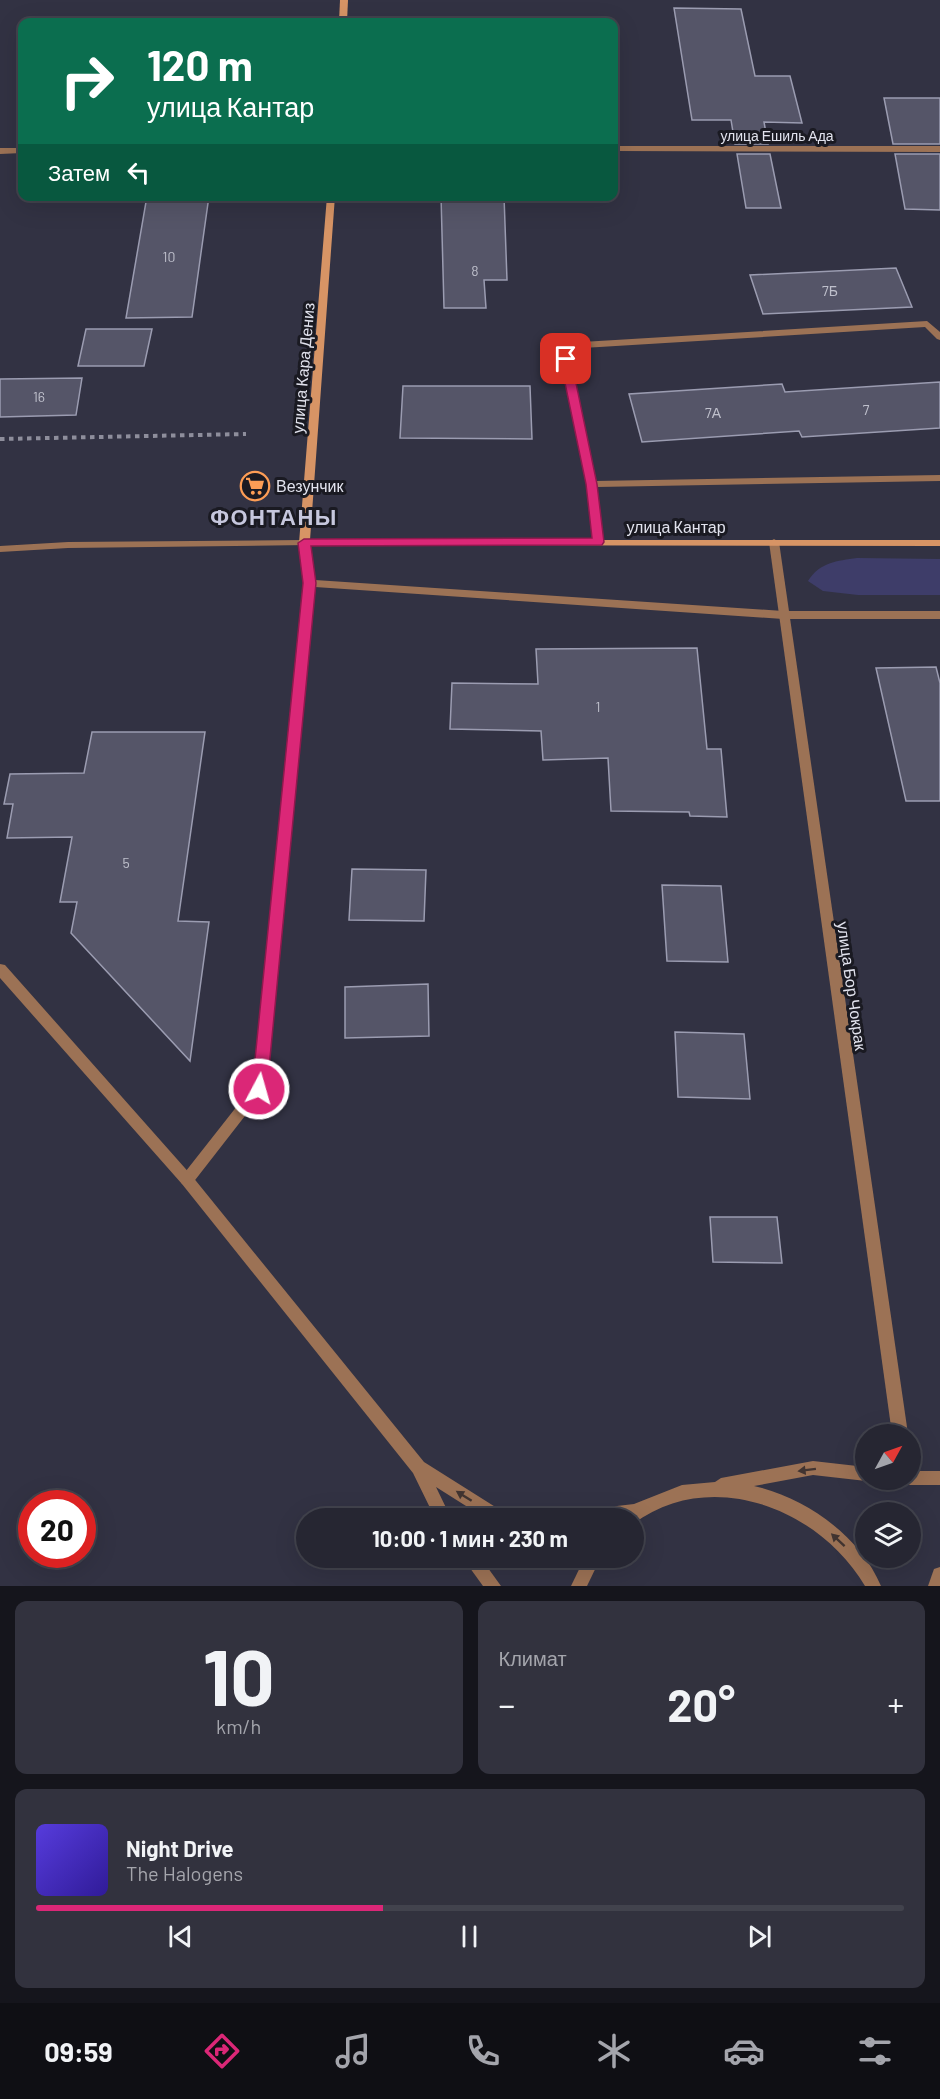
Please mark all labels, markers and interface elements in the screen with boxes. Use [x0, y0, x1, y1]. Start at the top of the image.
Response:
text: 120 m [147, 39, 253, 89]
icon: right [48, 42, 126, 120]
text: улица Кантар [147, 90, 314, 122]
street label: улица Ешиль Ада [720, 127, 834, 144]
icon: left [122, 156, 155, 189]
text: Затем [48, 159, 110, 185]
house number: 10 [163, 248, 175, 265]
house number: 8 [471, 262, 479, 279]
house number: 7Б [822, 282, 838, 299]
street label: улица Кара Дениз [287, 302, 318, 434]
pin [540, 333, 591, 384]
icon: arrive [549, 342, 582, 375]
house number: 16 [33, 388, 45, 405]
house number: 7 [863, 401, 870, 418]
house number: 7А [705, 404, 722, 421]
supermarket icon: Везунчик [239, 470, 271, 502]
place label: Везунчик [276, 476, 344, 495]
district label: ФОНТАНЫ [210, 503, 338, 529]
street label: улица Кантар [626, 517, 726, 536]
house number: 1 [596, 698, 600, 715]
house number: 5 [122, 854, 130, 871]
street label: улица Бор Чокрак [834, 920, 871, 1053]
position arrow [227, 1057, 291, 1121]
north arrow [855, 1424, 921, 1490]
map controls [855, 1424, 921, 1568]
one-way arrow [798, 1465, 817, 1475]
speed limit sign: 20 [18, 1490, 96, 1568]
one-way arrow [455, 1490, 472, 1501]
button: layers [855, 1502, 921, 1568]
text: 10:00 · 1 мин · 230 m [372, 1525, 568, 1551]
one-way arrow [830, 1533, 845, 1547]
text: 10 [203, 1628, 275, 1722]
text: Климат [499, 1646, 567, 1670]
text: 20° [667, 1677, 735, 1731]
text: − [499, 1684, 515, 1724]
text: + [888, 1684, 904, 1724]
text: km/h [216, 1714, 261, 1738]
text: Night Drive [126, 1835, 234, 1861]
text: The Halogens [126, 1861, 243, 1885]
icon: previous [164, 1920, 197, 1953]
icon: pause [453, 1920, 486, 1953]
icon: next [743, 1920, 776, 1953]
icon: directions [201, 2030, 243, 2072]
icon: music [332, 2030, 374, 2072]
icon: phone [462, 2030, 504, 2072]
icon: climate [593, 2030, 635, 2072]
icon: car [723, 2030, 765, 2072]
icon: filters [854, 2030, 896, 2072]
text: 09:59 [44, 2035, 113, 2067]

